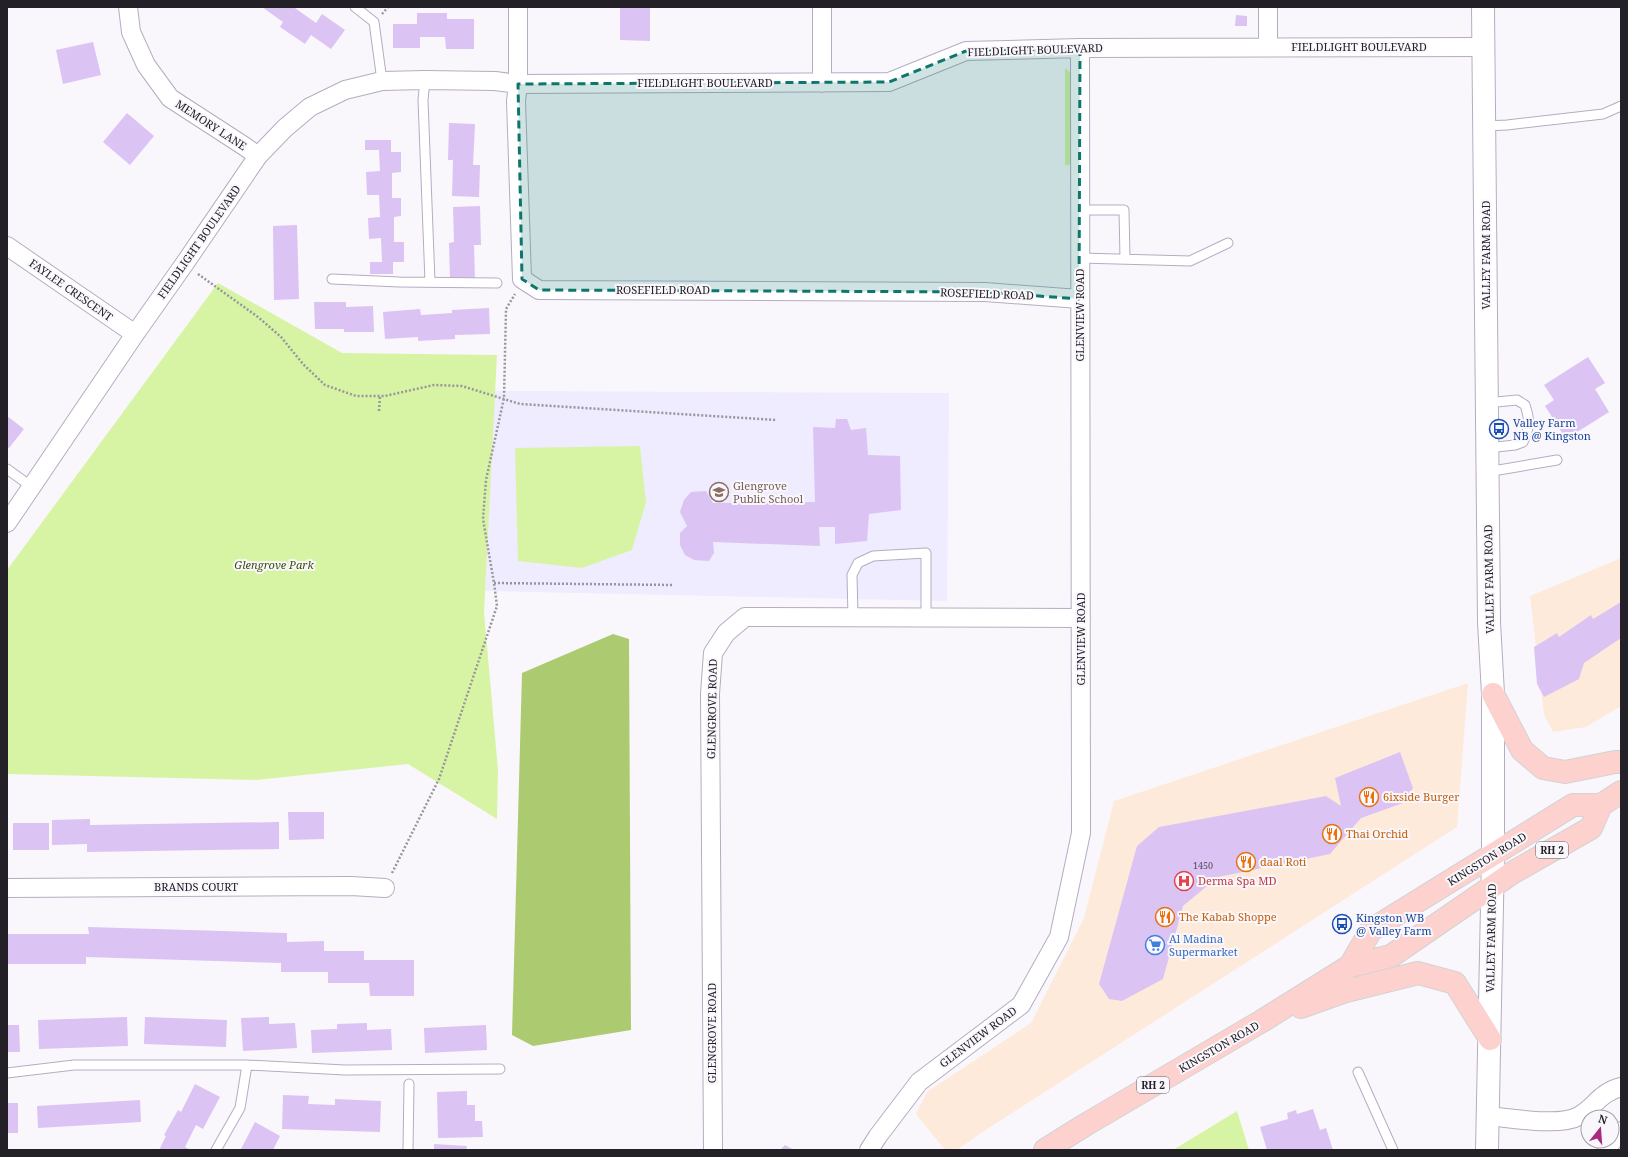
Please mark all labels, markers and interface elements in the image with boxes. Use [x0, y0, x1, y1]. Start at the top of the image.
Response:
street label: FIELDLIGHT BOULEVARD [1291, 39, 1427, 54]
street label: FIELDLIGHT BOULEVARD [967, 40, 1103, 59]
street label: FIELDLIGHT BOULEVARD [637, 75, 773, 90]
street label: MEMORY LANE [173, 96, 250, 153]
street label: FIELDLIGHT BOULEVARD [154, 182, 244, 302]
street label: VALLEY FARM ROAD [1478, 201, 1493, 309]
street label: FAYLEE CRESCENT [27, 255, 116, 324]
street label: GLENVIEW ROAD [1072, 268, 1087, 362]
street label: ROSEFIELD ROAD [616, 282, 710, 297]
street label: ROSEFIELD ROAD [940, 284, 1034, 303]
place label: Valley Farm NB @ Kingston [1513, 415, 1591, 443]
bus stop icon: Valley Farm NB @ Kingston [1488, 418, 1510, 440]
place label: Glengrove Public School [733, 478, 804, 506]
school or university icon: Glengrove Public School [708, 481, 730, 503]
street label: VALLEY FARM ROAD [1480, 524, 1497, 634]
park label: Glengrove Park [234, 557, 314, 572]
street label: GLENVIEW ROAD [1073, 592, 1088, 686]
street label: GLENGROVE ROAD [703, 659, 720, 759]
restaurant icon: 6ixside Burger [1358, 786, 1380, 808]
place label: 6ixside Burger [1383, 789, 1460, 804]
restaurant icon: Thai Orchid [1321, 823, 1343, 845]
place label: Thai Orchid [1346, 826, 1409, 841]
street label: KINGSTON ROAD [1444, 828, 1529, 889]
road number: RH 2 [1536, 842, 1568, 858]
restaurant icon: daal Roti [1235, 851, 1257, 873]
place label: daal Roti [1260, 854, 1307, 869]
house number: 1450 [1193, 859, 1213, 872]
hospital icon: Derma Spa MD [1173, 870, 1195, 892]
place label: Derma Spa MD [1198, 873, 1277, 888]
street label: BRANDS COURT [154, 879, 238, 894]
street label: VALLEY FARM ROAD [1482, 883, 1499, 993]
restaurant icon: The Kabab Shoppe [1154, 906, 1176, 928]
place label: The Kabab Shoppe [1179, 909, 1277, 924]
place label: Kingston WB @ Valley Farm [1356, 910, 1432, 938]
bus stop icon: Kingston WB @ Valley Farm [1331, 913, 1353, 935]
place label: Al Madina Supermarket [1169, 931, 1238, 959]
supermarket icon: Al Madina Supermarket [1144, 934, 1166, 956]
street label: GLENGROVE ROAD [704, 983, 719, 1083]
street label: GLENVIEW ROAD [936, 1003, 1019, 1071]
street label: KINGSTON ROAD [1176, 1017, 1262, 1076]
road number: RH 2 [1137, 1077, 1169, 1093]
north arrow [1580, 1109, 1620, 1149]
text: N [1597, 1111, 1610, 1127]

